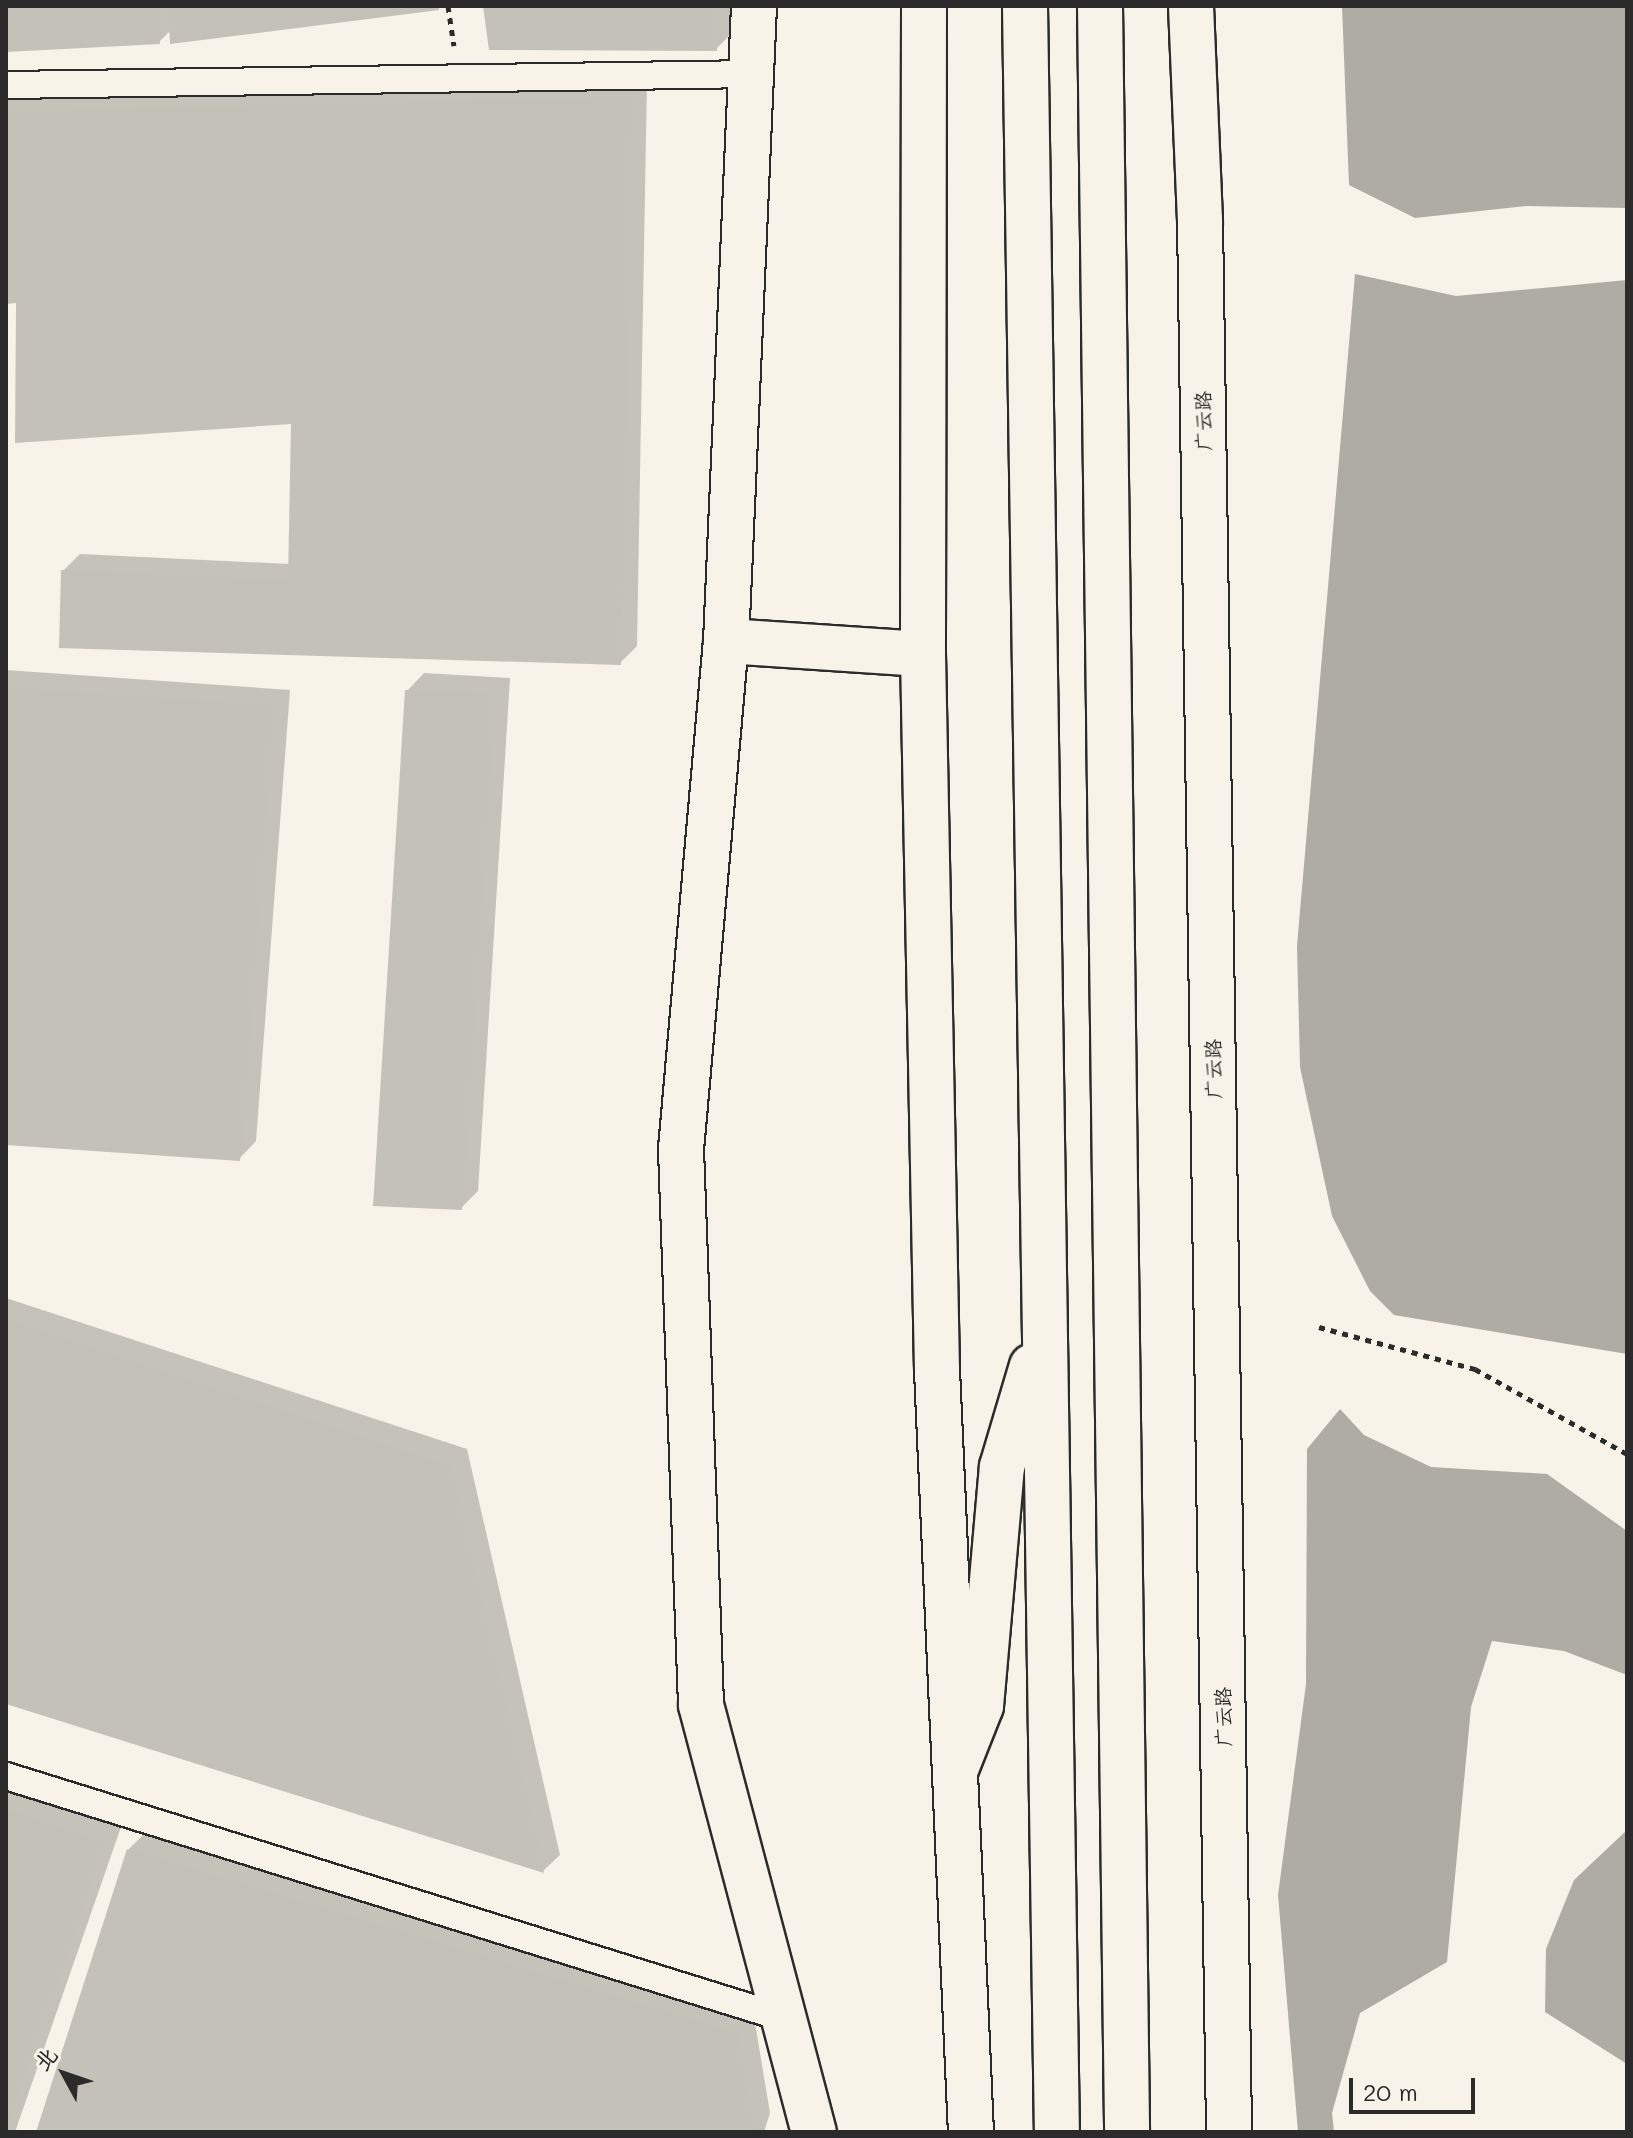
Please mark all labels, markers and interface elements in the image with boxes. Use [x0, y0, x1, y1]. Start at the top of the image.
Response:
street label: 广云路 [1190, 391, 1216, 451]
street label: 广云路 [1200, 1039, 1226, 1099]
street label: 广云路 [1210, 1687, 1236, 1747]
north arrow [24, 2034, 104, 2114]
text: 北 [27, 2041, 63, 2076]
scale bar [1353, 2062, 1479, 2112]
text: 20 m [1363, 2076, 1418, 2107]

